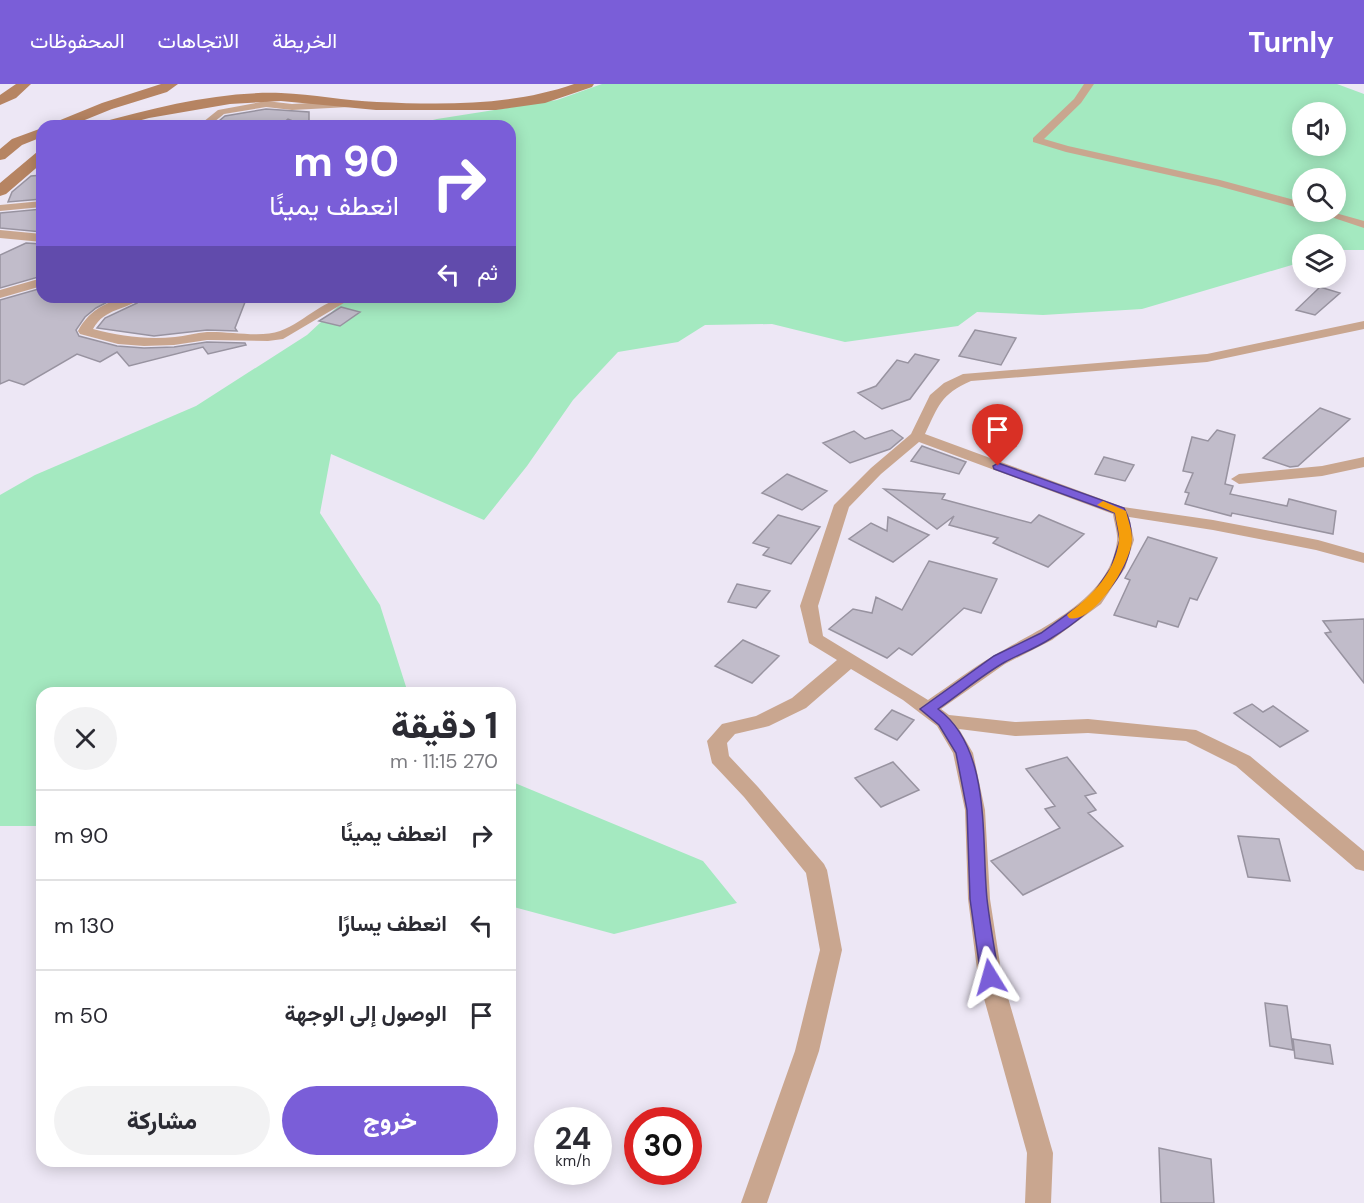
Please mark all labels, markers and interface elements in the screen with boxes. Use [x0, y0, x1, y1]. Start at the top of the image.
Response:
text: Turnly [1248, 24, 1334, 61]
text: المحفوظات [30, 27, 125, 55]
text: الاتجاهات [158, 27, 239, 55]
text: الخريطة [272, 27, 337, 55]
map controls [1292, 102, 1346, 288]
button: sound [1292, 102, 1346, 156]
text: 90 m [293, 134, 399, 189]
icon: right [420, 144, 498, 222]
button: search [1292, 168, 1346, 222]
text: انعطف يمينًا [269, 188, 399, 223]
button: layers [1292, 234, 1346, 288]
icon: left [432, 258, 465, 291]
text: ثم [477, 258, 498, 287]
pin [972, 404, 1023, 466]
icon: arrive [981, 413, 1014, 446]
text: 1 دقيقة [391, 702, 498, 749]
button: close [54, 707, 117, 770]
text: 270 m · 11:15 [390, 748, 498, 774]
text: انعطف يمينًا [340, 819, 447, 848]
icon: right [465, 819, 498, 852]
text: 90 m [54, 821, 108, 850]
text: انعطف يسارًا [338, 909, 447, 938]
icon: left [465, 909, 498, 942]
text: 130 m [54, 911, 114, 940]
position arrow [958, 945, 1022, 1009]
text: الوصول إلى الوجهة [285, 999, 447, 1028]
icon: arrive [465, 999, 498, 1032]
text: 50 m [54, 1001, 108, 1030]
button: مشاركة [54, 1086, 270, 1155]
button: خروج [282, 1086, 498, 1155]
speed limit sign: 30 [624, 1107, 702, 1185]
text: 24 [555, 1119, 591, 1158]
text: km/h [555, 1151, 591, 1171]

